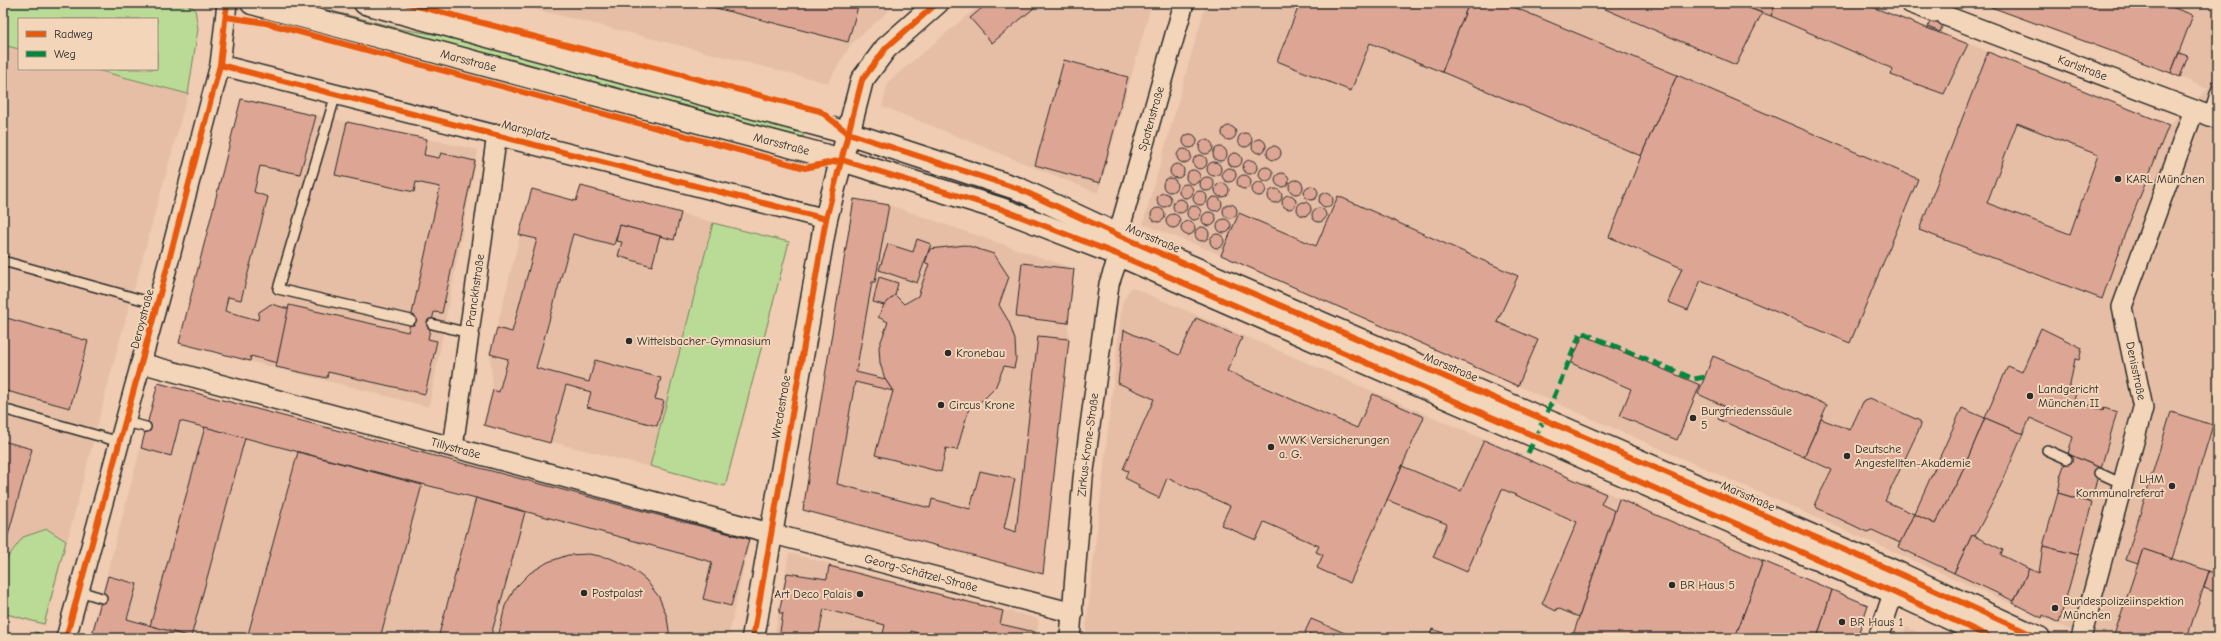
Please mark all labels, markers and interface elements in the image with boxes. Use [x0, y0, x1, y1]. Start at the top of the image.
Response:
legend [18, 18, 158, 70]
text: Radweg [54, 27, 93, 41]
street label: Marsstraße [439, 46, 498, 75]
text: Weg [54, 47, 76, 61]
street label: Karlstraße [2056, 52, 2109, 83]
street label: Spatenstraße [1135, 85, 1167, 152]
street label: Marsplatz [500, 117, 553, 143]
street label: Marsstraße [752, 130, 811, 158]
place label: KARL München [2126, 172, 2205, 186]
marker: KARL München [2113, 174, 2123, 184]
street label: Marsstraße [1124, 220, 1182, 256]
street label: Pranckhstraße [463, 253, 487, 328]
street label: Deroystraße [127, 288, 157, 350]
place label: Wittelsbacher-Gymnasium [637, 334, 771, 348]
marker: Wittelsbacher-Gymnasium [624, 336, 634, 346]
street label: Denisstraße [2123, 340, 2149, 402]
place label: Kronebau [956, 346, 1005, 360]
marker: Kronebau [943, 348, 953, 358]
street label: Marsstraße [1422, 349, 1480, 385]
street label: Wredestraße [768, 374, 794, 440]
place label: Landgericht München II [2038, 382, 2099, 410]
marker: Landgericht München II [2025, 391, 2035, 401]
street label: Zirkus-Krone-Straße [1075, 392, 1101, 497]
place label: Circus Krone [949, 398, 1015, 412]
marker: Circus Krone [936, 400, 946, 410]
place label: Burgfriedenssäule 5 [1701, 404, 1792, 432]
marker: Burgfriedenssäule 5 [1688, 413, 1698, 423]
place label: WWK Versicherungen a. G. [1279, 433, 1390, 461]
street label: Tillystraße [429, 435, 482, 462]
marker: WWK Versicherungen a. G. [1266, 442, 1276, 452]
place label: Deutsche Angestellten-Akademie [1855, 442, 1971, 470]
marker: Deutsche Angestellten-Akademie [1842, 451, 1852, 461]
place label: LHM Kommunalreferat [2076, 472, 2165, 500]
street label: Marsstraße [1719, 478, 1777, 514]
marker: LHM Kommunalreferat [2167, 481, 2177, 491]
street label: Georg-Schätzel-Straße [863, 551, 979, 595]
place label: BR Haus 5 [1680, 578, 1735, 592]
marker: BR Haus 5 [1667, 580, 1677, 590]
place label: Postpalast [592, 586, 643, 600]
place label: Art Deco Palais [774, 587, 852, 601]
marker: Postpalast [579, 588, 589, 598]
marker: Art Deco Palais [855, 589, 865, 599]
place label: Bundespolizeiinspektion München [2063, 594, 2184, 622]
marker: Bundespolizeiinspektion München [2050, 603, 2060, 613]
place label: BR Haus 1 [1850, 615, 1904, 629]
marker: BR Haus 1 [1837, 617, 1847, 627]

